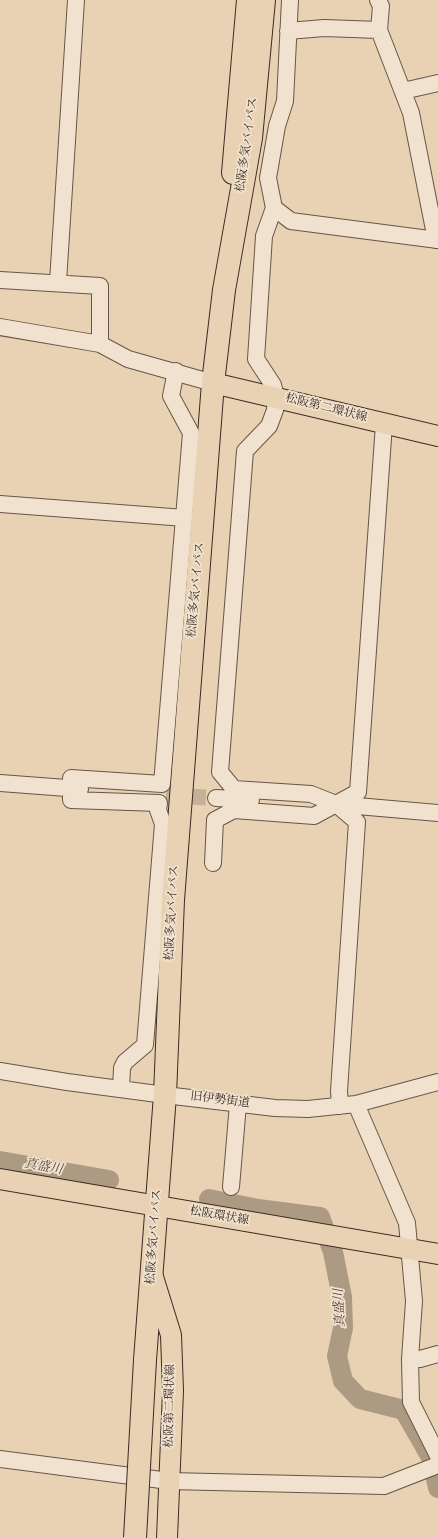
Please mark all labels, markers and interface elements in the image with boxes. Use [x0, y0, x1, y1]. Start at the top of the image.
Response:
street label: 松阪多気バイパス [234, 96, 262, 194]
street label: 松阪第二環状線 [284, 392, 368, 426]
street label: 松阪多気バイパス [186, 542, 208, 638]
street label: 松阪多気バイパス [163, 865, 183, 961]
street label: 旧伊勢街道 [189, 1090, 251, 1112]
water label: 真盛川 [22, 1157, 64, 1179]
street label: 松阪多気バイパス [144, 1189, 166, 1285]
street label: 松阪環状線 [188, 1205, 250, 1229]
water label: 真盛川 [332, 1288, 350, 1328]
street label: 松阪第二環状線 [163, 1364, 179, 1448]

